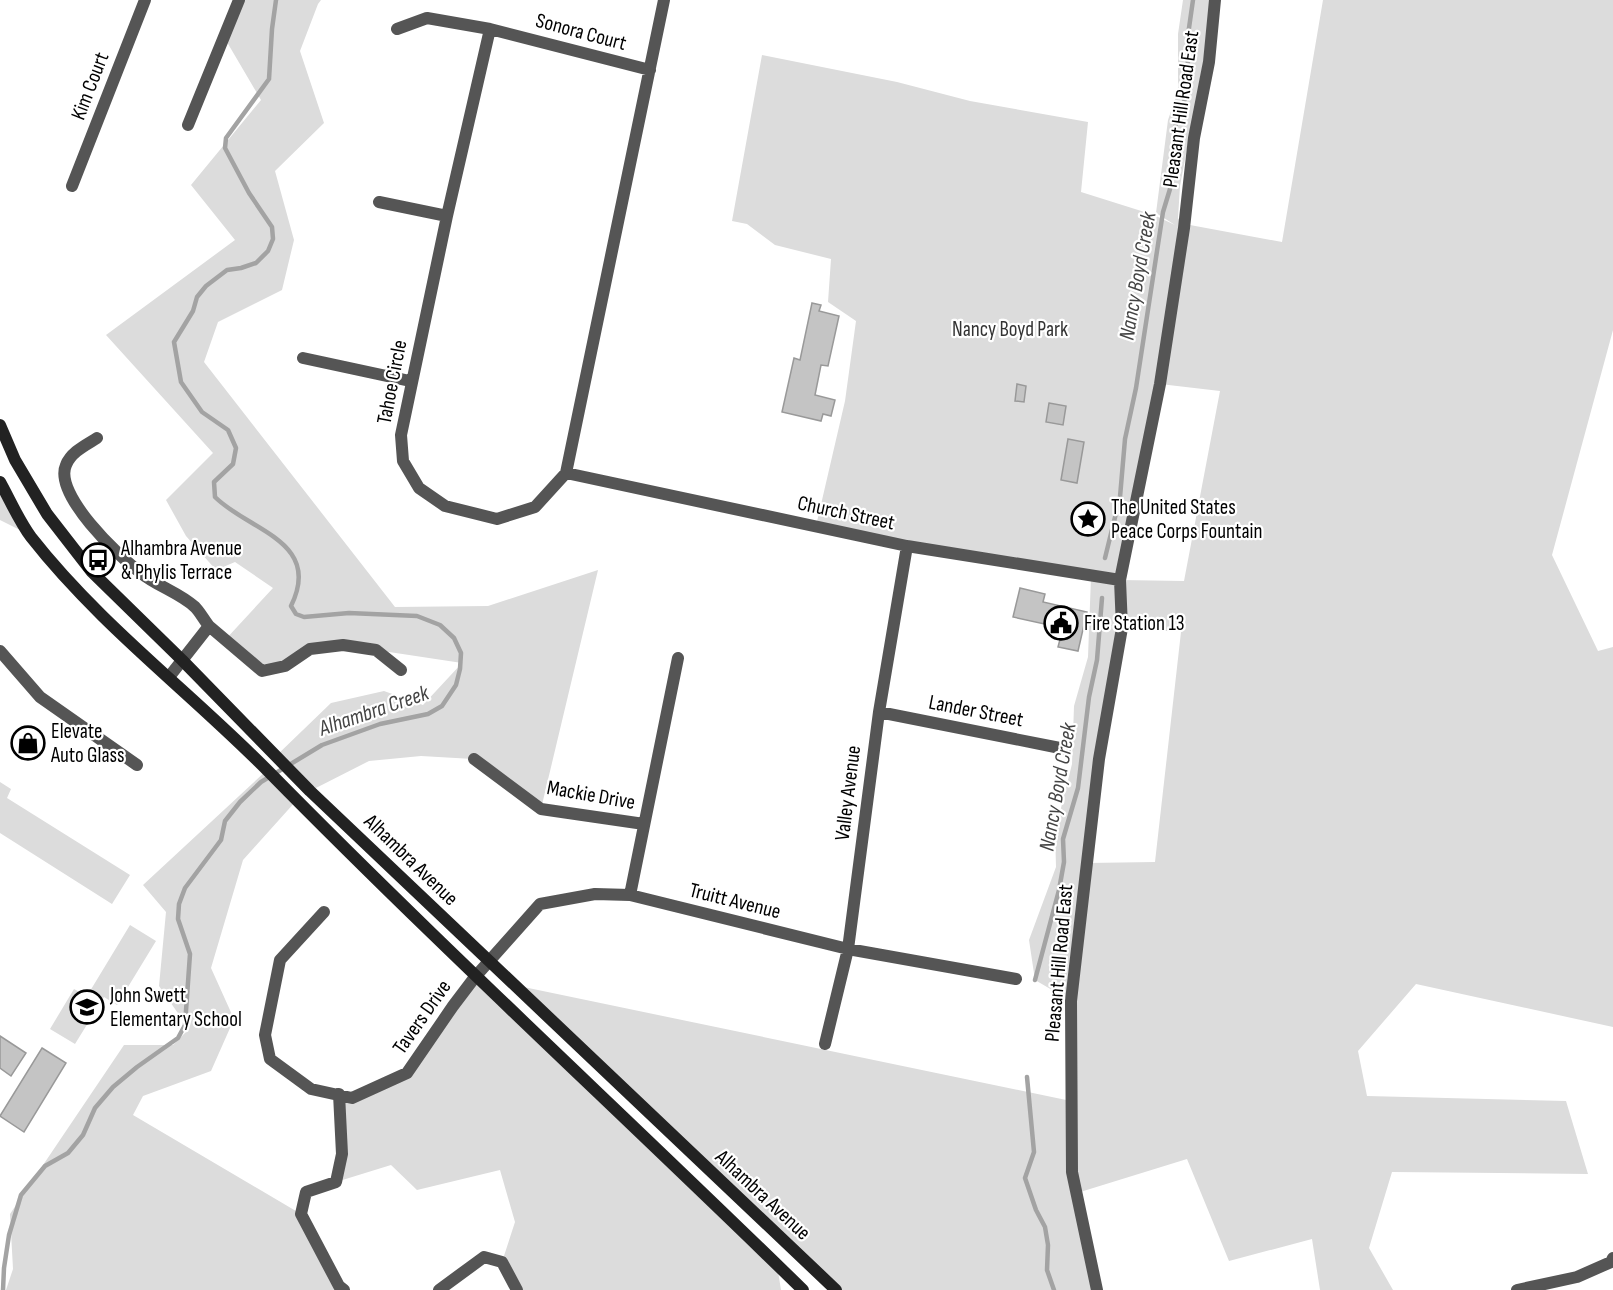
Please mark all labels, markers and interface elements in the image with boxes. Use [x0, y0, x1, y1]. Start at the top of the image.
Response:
street label: Sonora Court [533, 8, 629, 56]
street label: Pleasant Hill Road East [1158, 29, 1204, 189]
street label: Kim Court [66, 49, 114, 123]
water label: Nancy Boyd Creek [1113, 209, 1163, 342]
park label: Nancy Boyd Park [952, 317, 1068, 342]
street label: Tahoe Circle [372, 338, 412, 426]
street label: Church Street [795, 491, 897, 535]
place label: The United States Peace Corps Fountain [1111, 495, 1262, 544]
place icon: The United States Peace Corps Fountain [1070, 501, 1106, 537]
place label: Alhambra Avenue & Phylis Terrace [120, 536, 242, 585]
bus stop icon: Alhambra Avenue & Phylis Terrace [80, 542, 116, 578]
public building icon: Fire Station 13 [1043, 605, 1079, 641]
place label: Fire Station 13 [1084, 611, 1185, 636]
water label: Alhambra Creek [315, 679, 433, 743]
street label: Lander Street [927, 690, 1025, 732]
place label: Elevate Auto Glass [50, 719, 124, 768]
water label: Nancy Boyd Creek [1033, 720, 1083, 853]
shop icon: Elevate Auto Glass [10, 725, 46, 761]
street label: Valley Avenue [830, 744, 866, 842]
street label: Mackie Drive [545, 775, 637, 815]
street label: Alhambra Avenue [358, 808, 463, 911]
street label: Truitt Avenue [687, 878, 783, 924]
street label: Pleasant Hill Road East [1040, 883, 1078, 1043]
street label: Tavers Drive [387, 975, 457, 1059]
place label: John Swett Elementary School [109, 983, 242, 1032]
school or university icon: John Swett Elementary School [69, 989, 105, 1025]
street label: Alhambra Avenue [710, 1144, 816, 1245]

